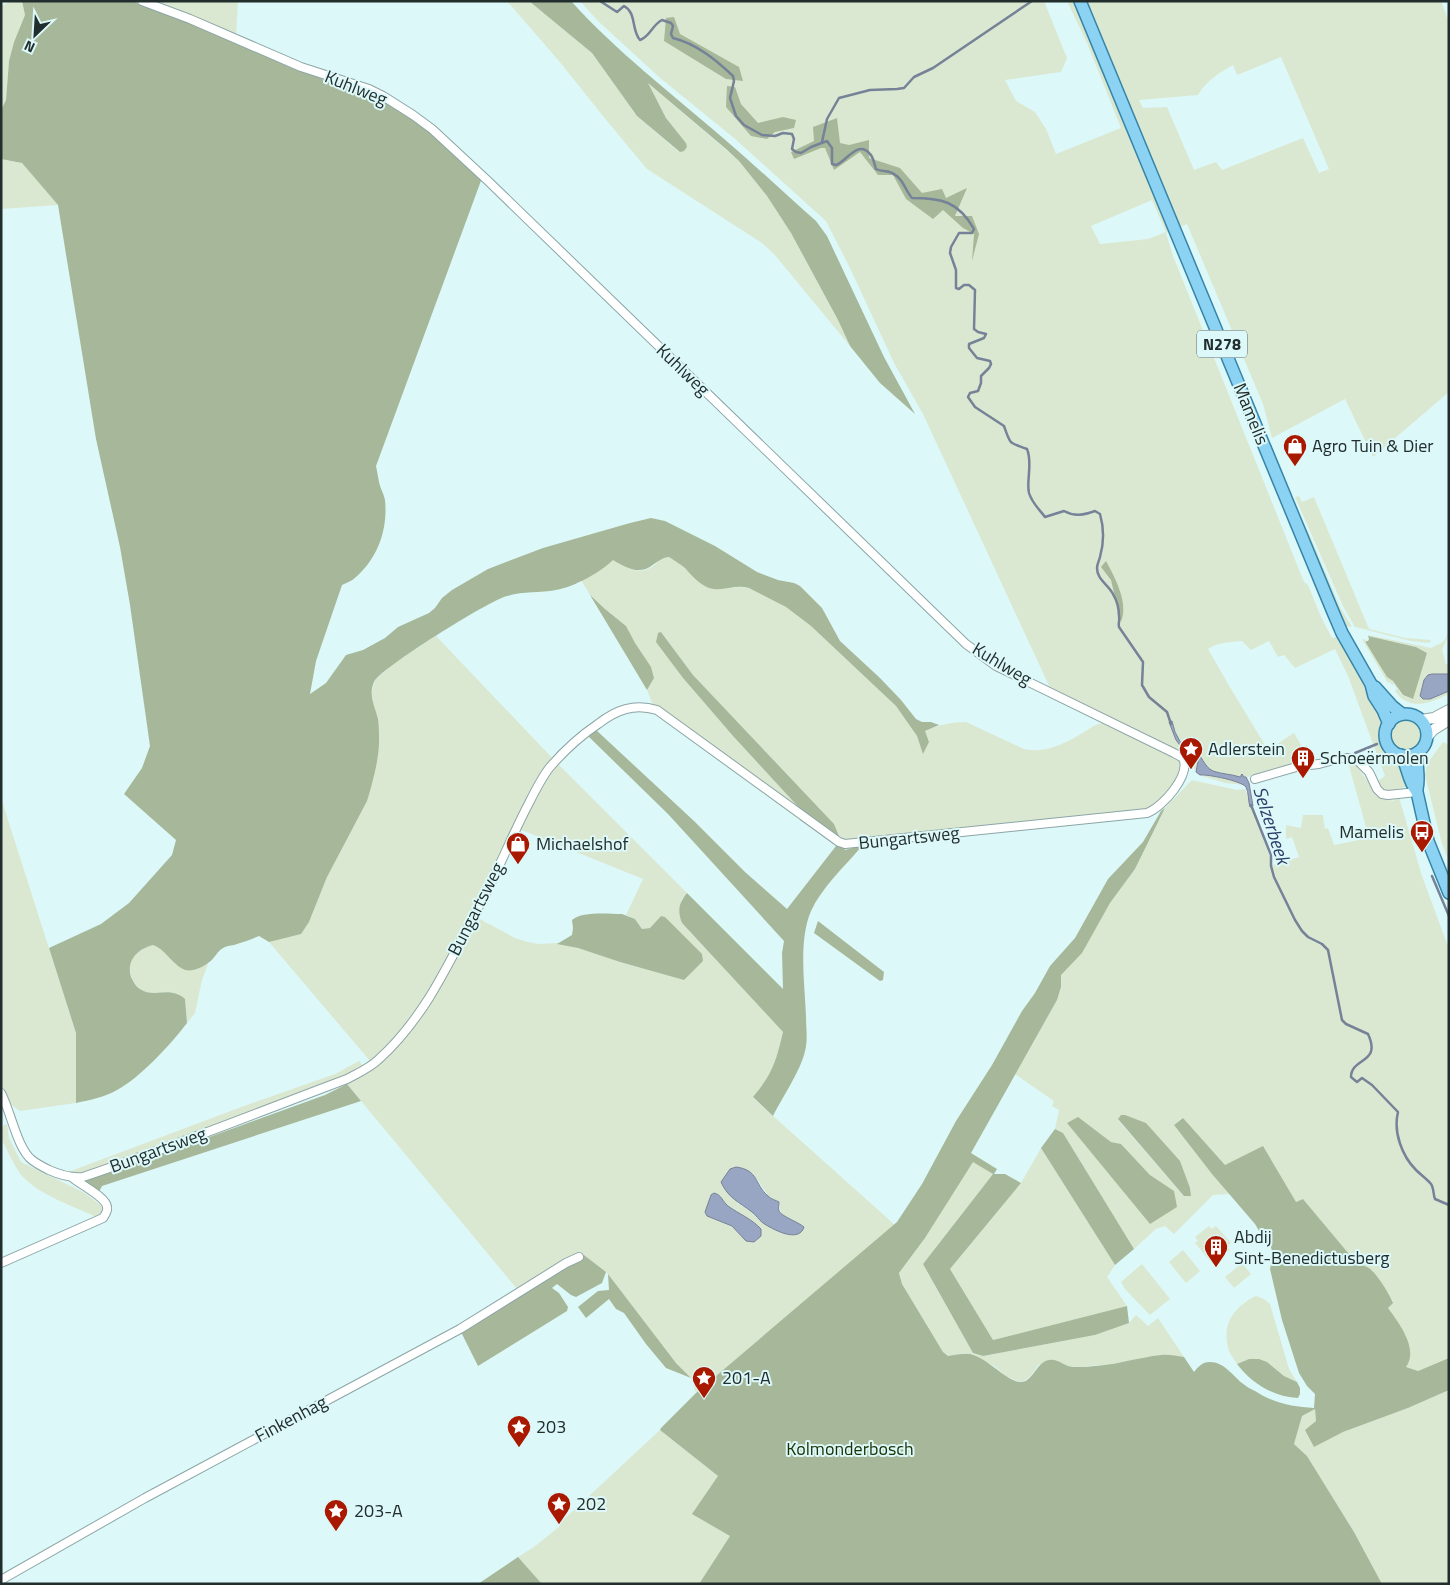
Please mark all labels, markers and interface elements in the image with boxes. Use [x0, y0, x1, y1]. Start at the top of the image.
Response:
north arrow [10, 10, 60, 60]
text: N [20, 36, 38, 59]
street label: Kuhlweg [321, 63, 392, 112]
road number: N278 [1197, 330, 1247, 358]
street label: Kuhlweg [650, 337, 716, 402]
street label: Mamelis [1227, 379, 1276, 449]
place label: Agro Tuin & Dier [1312, 432, 1434, 459]
shop icon: Agro Tuin & Dier [1282, 433, 1308, 467]
street label: Kuhlweg [967, 635, 1037, 692]
place label: Adlerstein [1208, 735, 1285, 762]
place icon: Adlerstein [1178, 736, 1204, 770]
place label: Schoeërmolen [1320, 744, 1429, 771]
building icon: Schoeërmolen [1290, 745, 1316, 779]
water label: Selzerbeek [1246, 782, 1299, 870]
place label: Mamelis [1339, 818, 1404, 845]
street label: Bungartsweg [857, 819, 961, 856]
bus stop icon: Mamelis [1409, 819, 1435, 853]
place label: Michaelshof [536, 830, 628, 857]
shop icon: Michaelshof [505, 831, 531, 865]
street label: Bungartsweg [441, 857, 511, 960]
street label: Bungartsweg [106, 1120, 210, 1180]
place label: Abdij Sint-Benedictusberg [1234, 1223, 1390, 1271]
building icon: Abdij Sint-Benedictusberg [1203, 1234, 1229, 1268]
place label: 201-A [722, 1364, 771, 1391]
place icon: 201-A [691, 1365, 717, 1399]
street label: Finkenhag [250, 1388, 332, 1449]
place label: 203 [536, 1413, 566, 1440]
place icon: 203 [506, 1414, 532, 1448]
park label: Kolmonderbosch [786, 1435, 914, 1462]
place label: 202 [576, 1490, 606, 1517]
place icon: 202 [546, 1491, 572, 1525]
place label: 203-A [354, 1497, 403, 1524]
place icon: 203-A [323, 1498, 349, 1532]

